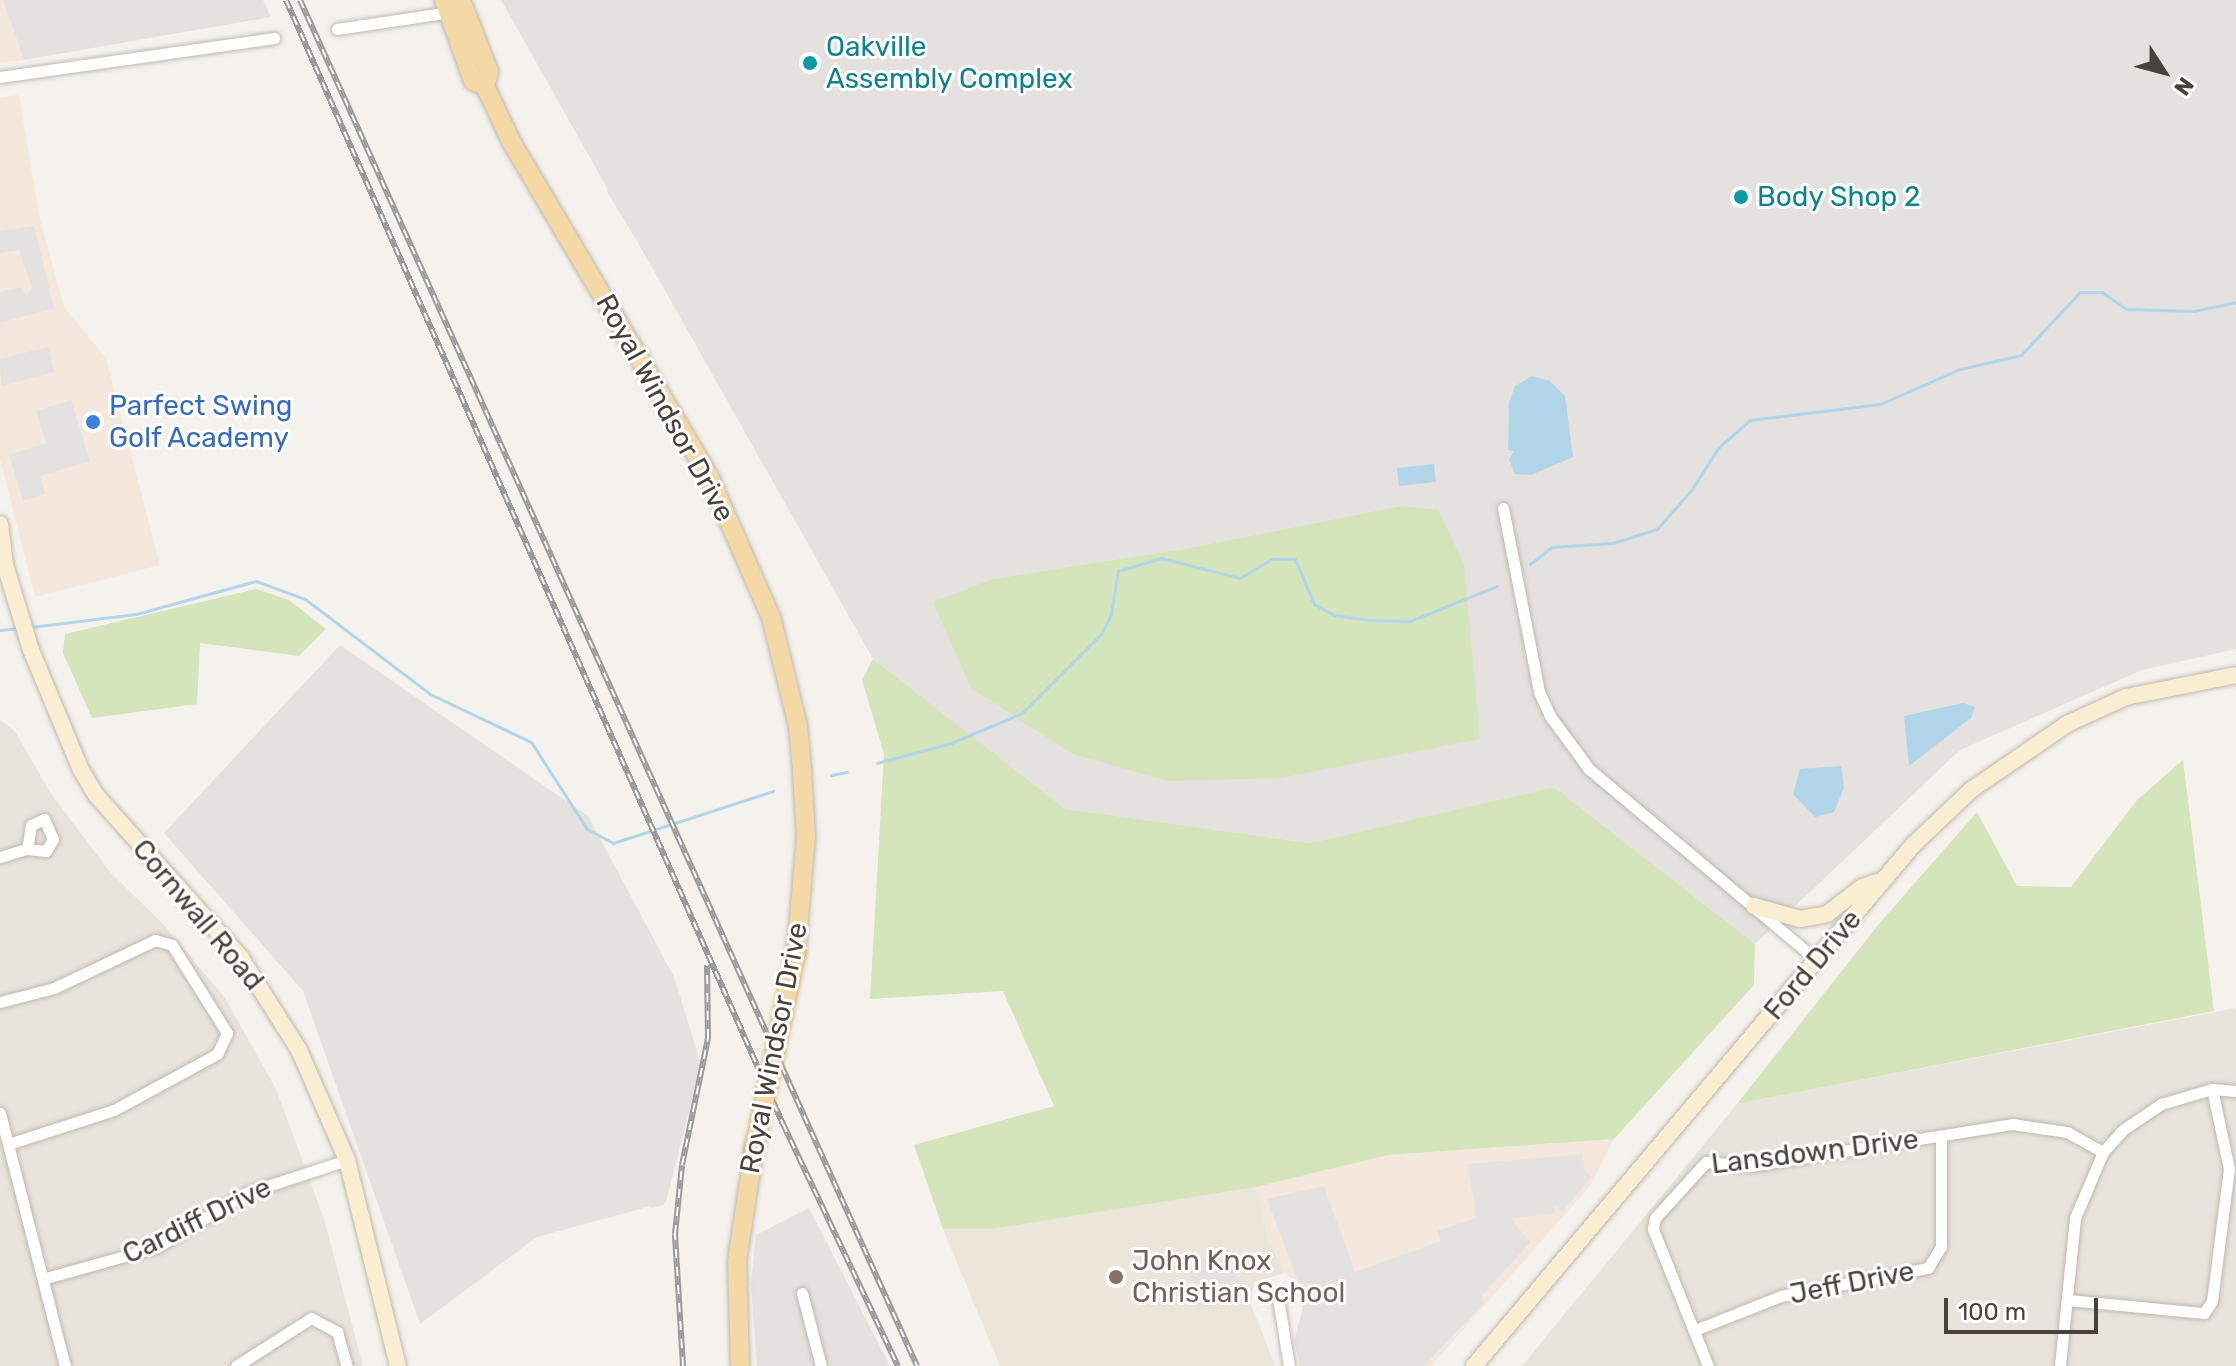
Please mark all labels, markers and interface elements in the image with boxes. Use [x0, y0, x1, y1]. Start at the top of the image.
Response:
place label: Oakville Assembly Complex [826, 30, 1073, 96]
north arrow [2124, 32, 2204, 112]
marker: Oakville Assembly Complex [801, 54, 819, 72]
text: N [2168, 72, 2199, 101]
place label: Body Shop 2 [1757, 180, 1921, 214]
marker: Body Shop 2 [1732, 188, 1750, 206]
street label: Royal Windsor Drive [588, 288, 742, 528]
place label: Parfect Swing Golf Academy [109, 389, 293, 455]
marker: Parfect Swing Golf Academy [84, 413, 102, 431]
street label: Cornwall Road [125, 833, 271, 997]
street label: Ford Drive [1757, 903, 1869, 1027]
street label: Royal Windsor Drive [733, 919, 815, 1177]
street label: Lansdown Drive [1709, 1123, 1921, 1181]
street label: Cardiff Drive [117, 1171, 277, 1271]
place label: John Knox Christian School [1132, 1244, 1345, 1310]
street label: Jeff Drive [1787, 1254, 1917, 1312]
marker: John Knox Christian School [1107, 1268, 1125, 1286]
scale bar [1948, 1282, 2102, 1332]
text: 100 m [1958, 1298, 2026, 1326]

